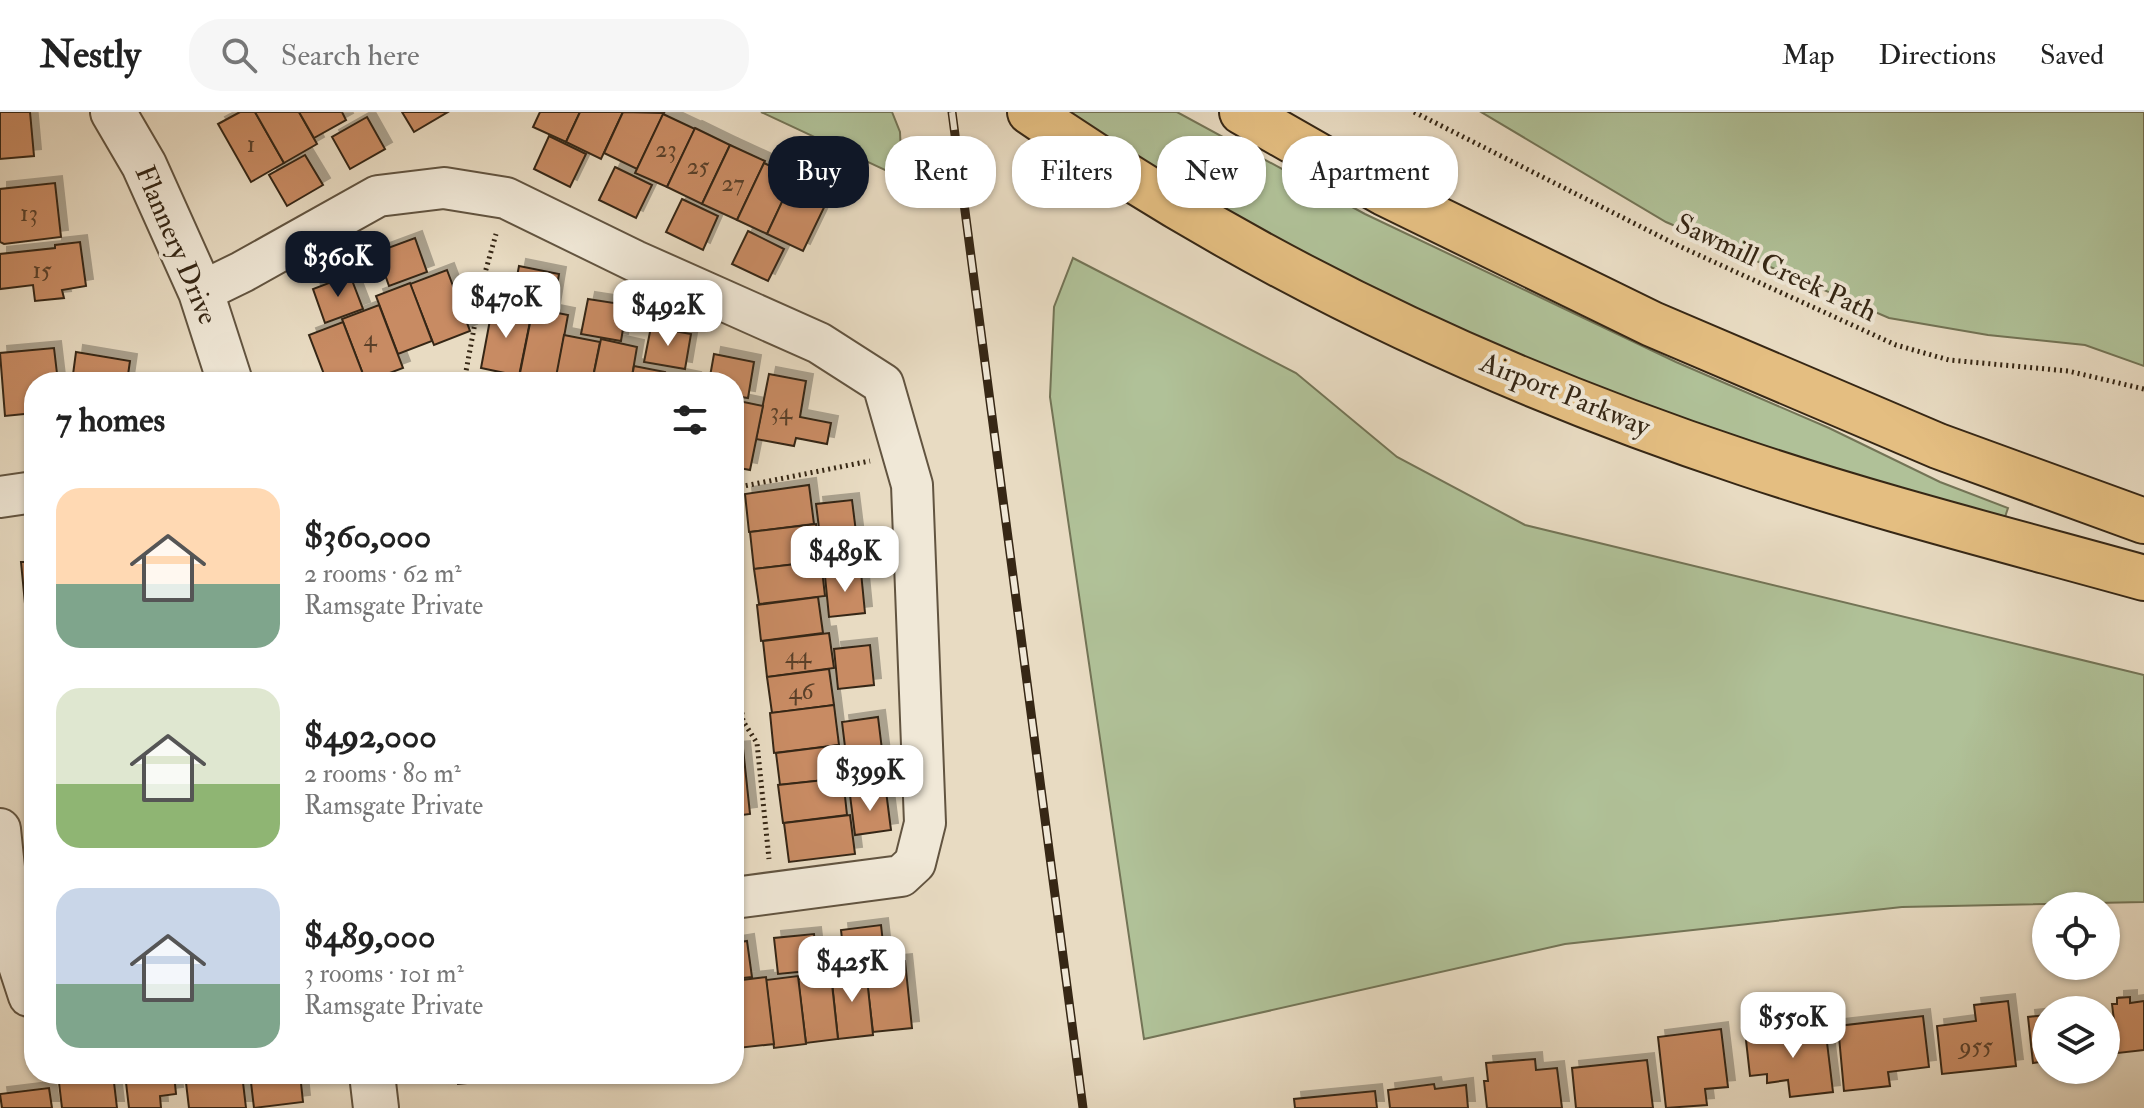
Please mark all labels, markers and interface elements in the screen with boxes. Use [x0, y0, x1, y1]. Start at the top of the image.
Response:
search box [189, 19, 749, 91]
text: Nestly [40, 31, 141, 79]
icon: search [217, 33, 261, 77]
text: Search here [281, 37, 419, 74]
text: Map [1782, 38, 1835, 73]
text: Directions [1879, 38, 1996, 73]
text: Saved [2040, 38, 2104, 73]
house number: 1 [247, 129, 255, 160]
house number: 23 [655, 134, 677, 165]
chip: Buy [768, 136, 869, 208]
chip: Rent [885, 136, 996, 208]
chip: Filters [1012, 136, 1141, 208]
chip: New [1157, 136, 1266, 208]
chip: Apartment [1282, 136, 1458, 208]
house number: 25 [687, 151, 710, 182]
street label: Flannery Drive [127, 160, 225, 330]
house number: 27 [721, 168, 745, 199]
house number: 13 [20, 198, 38, 229]
street label: Sawmill Creek Path [1670, 206, 1882, 330]
pin: $360K [282, 231, 394, 299]
text: $360K [303, 241, 373, 273]
house number: 15 [32, 255, 52, 286]
pin: $470K [450, 272, 562, 340]
pin: $492K [612, 280, 724, 348]
text: $470K [470, 282, 542, 314]
text: $492K [631, 290, 705, 322]
house number: 4 [364, 323, 378, 354]
street label: Airport Parkway [1474, 345, 1656, 445]
house number: 34 [770, 396, 793, 427]
icon: filters [668, 398, 712, 442]
text: 7 homes [56, 399, 165, 442]
text: $360,000 [304, 515, 431, 558]
icon: home [120, 520, 216, 616]
pin: $489K [789, 526, 901, 594]
text: $489K [809, 536, 881, 568]
text: 2 rooms · 62 m² [304, 558, 462, 590]
text: Ramsgate Private [304, 590, 483, 622]
house number: 44 [785, 640, 812, 671]
house number: 46 [788, 676, 815, 707]
text: $492,000 [304, 715, 437, 758]
icon: home [120, 720, 216, 816]
pin: $399K [814, 745, 926, 813]
text: $399K [835, 755, 905, 787]
text: 2 rooms · 80 m² [304, 758, 461, 790]
text: Ramsgate Private [304, 790, 483, 822]
map controls [2032, 892, 2120, 1084]
button: locate [2032, 892, 2120, 980]
text: $489,000 [304, 915, 435, 958]
icon: home [120, 920, 216, 1016]
pin: $425K [796, 936, 908, 1004]
text: $425K [816, 946, 888, 978]
text: 3 rooms · 101 m² [304, 958, 464, 990]
text: Ramsgate Private [304, 990, 483, 1022]
pin: $550K [1737, 992, 1849, 1060]
button: layers [2032, 996, 2120, 1084]
text: $550K [1759, 1002, 1827, 1034]
house number: 955 [1957, 1031, 1993, 1062]

